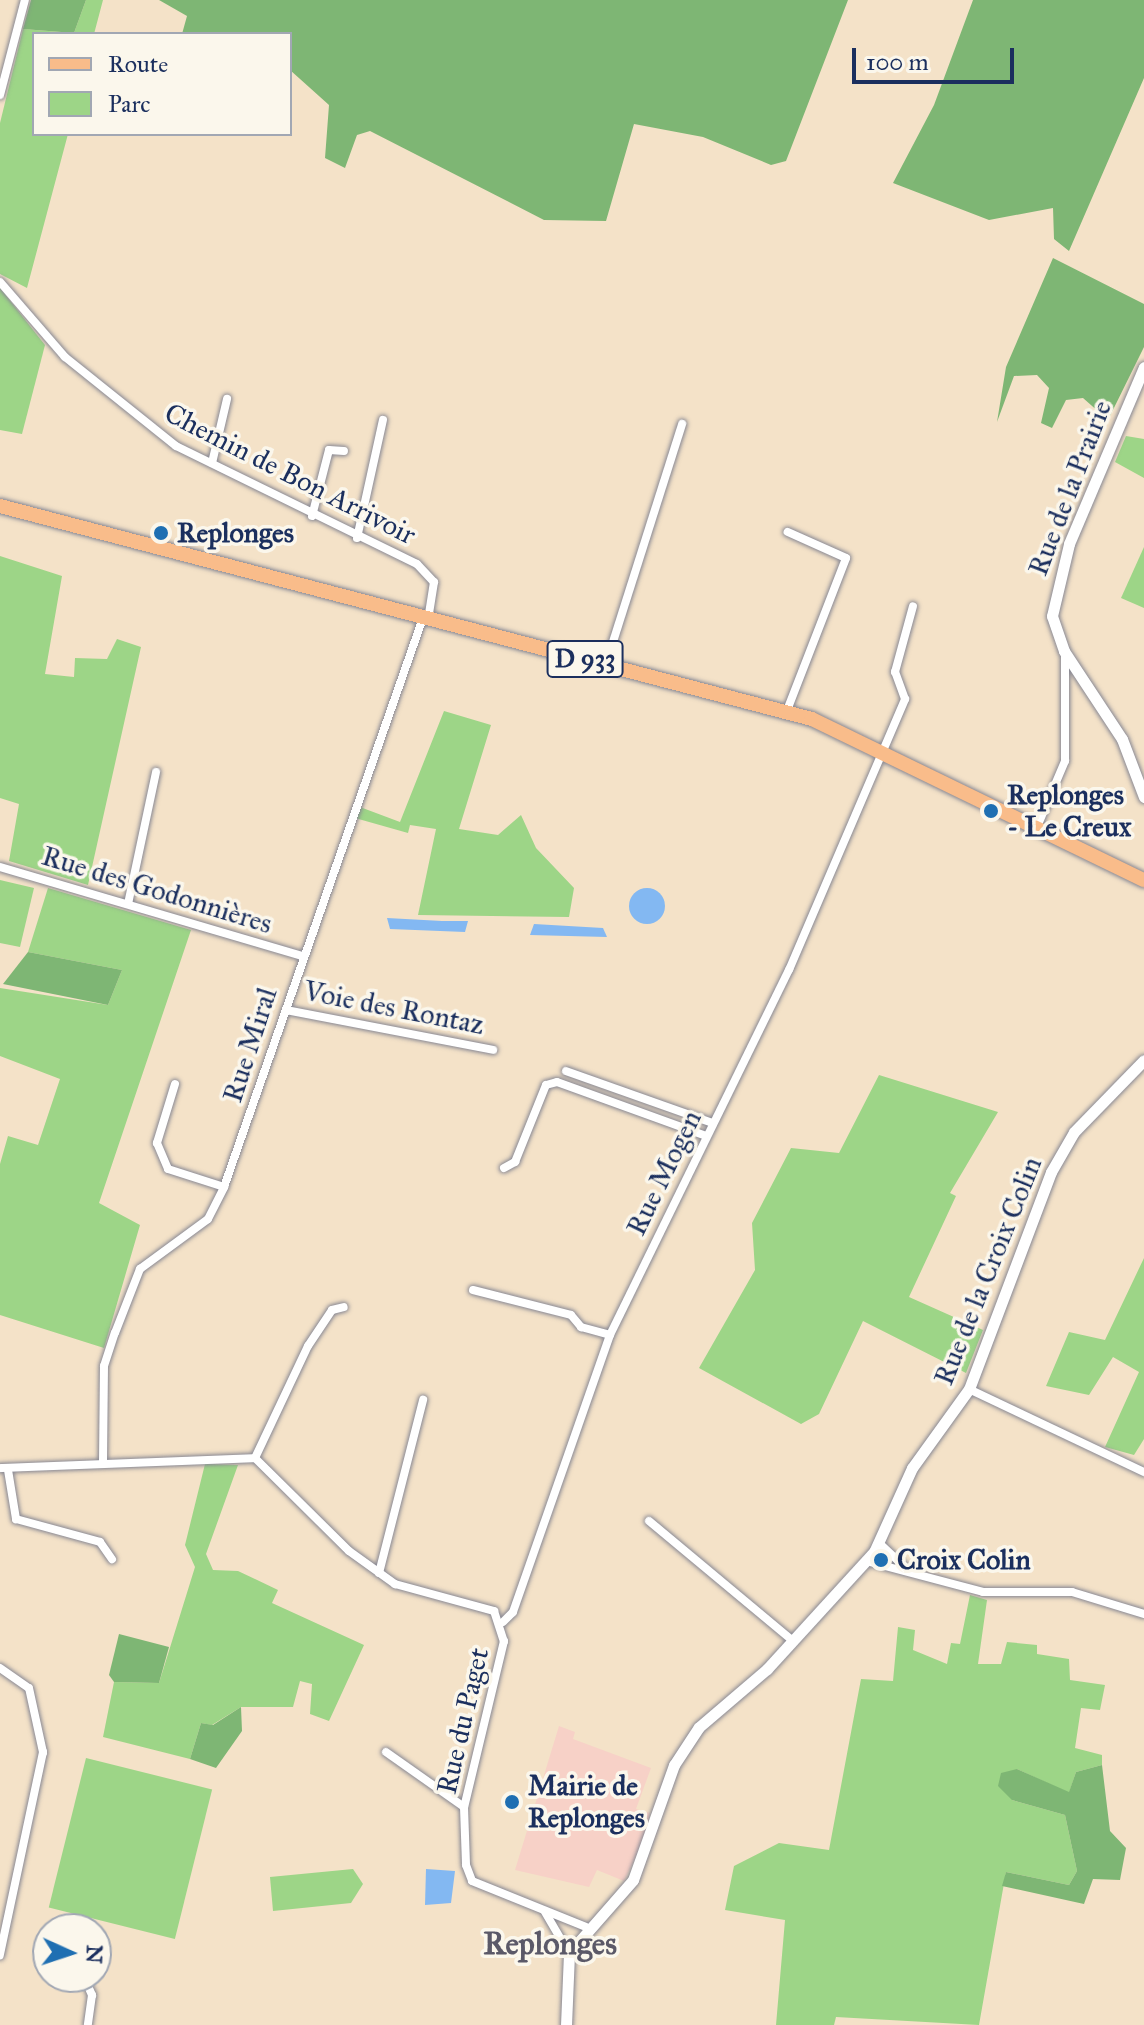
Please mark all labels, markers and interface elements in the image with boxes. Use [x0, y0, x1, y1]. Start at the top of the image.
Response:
legend [32, 32, 292, 136]
scale bar [856, 32, 1018, 82]
text: 100 m [866, 47, 929, 77]
text: Route [108, 49, 168, 79]
text: Parc [108, 89, 150, 119]
street label: Chemin de Bon Arrivoir [159, 396, 421, 552]
street label: Rue de la Prairie [1021, 396, 1119, 580]
place label: Replonges [177, 516, 294, 550]
marker: Replonges [152, 524, 170, 542]
road number: D 933 [545, 637, 625, 681]
place label: Replonges - Le Creux [1007, 778, 1131, 844]
marker: Replonges - Le Creux [982, 802, 1000, 820]
street label: Rue des Godonnières [38, 839, 276, 941]
street label: Voie des Rontaz [301, 974, 487, 1042]
street label: Rue Miral [216, 983, 284, 1107]
street label: Rue Mogen [619, 1105, 709, 1241]
street label: Rue de la Croix Colin [927, 1152, 1049, 1390]
place label: Croix Colin [897, 1543, 1031, 1577]
marker: Croix Colin [872, 1551, 890, 1569]
street label: Rue du Paget [430, 1645, 496, 1797]
place label: Mairie de Replonges [528, 1769, 645, 1835]
marker: Mairie de Replonges [503, 1793, 521, 1811]
north arrow [32, 1913, 112, 1993]
district label: Replonges [483, 1925, 617, 1963]
text: N [80, 1944, 108, 1964]

